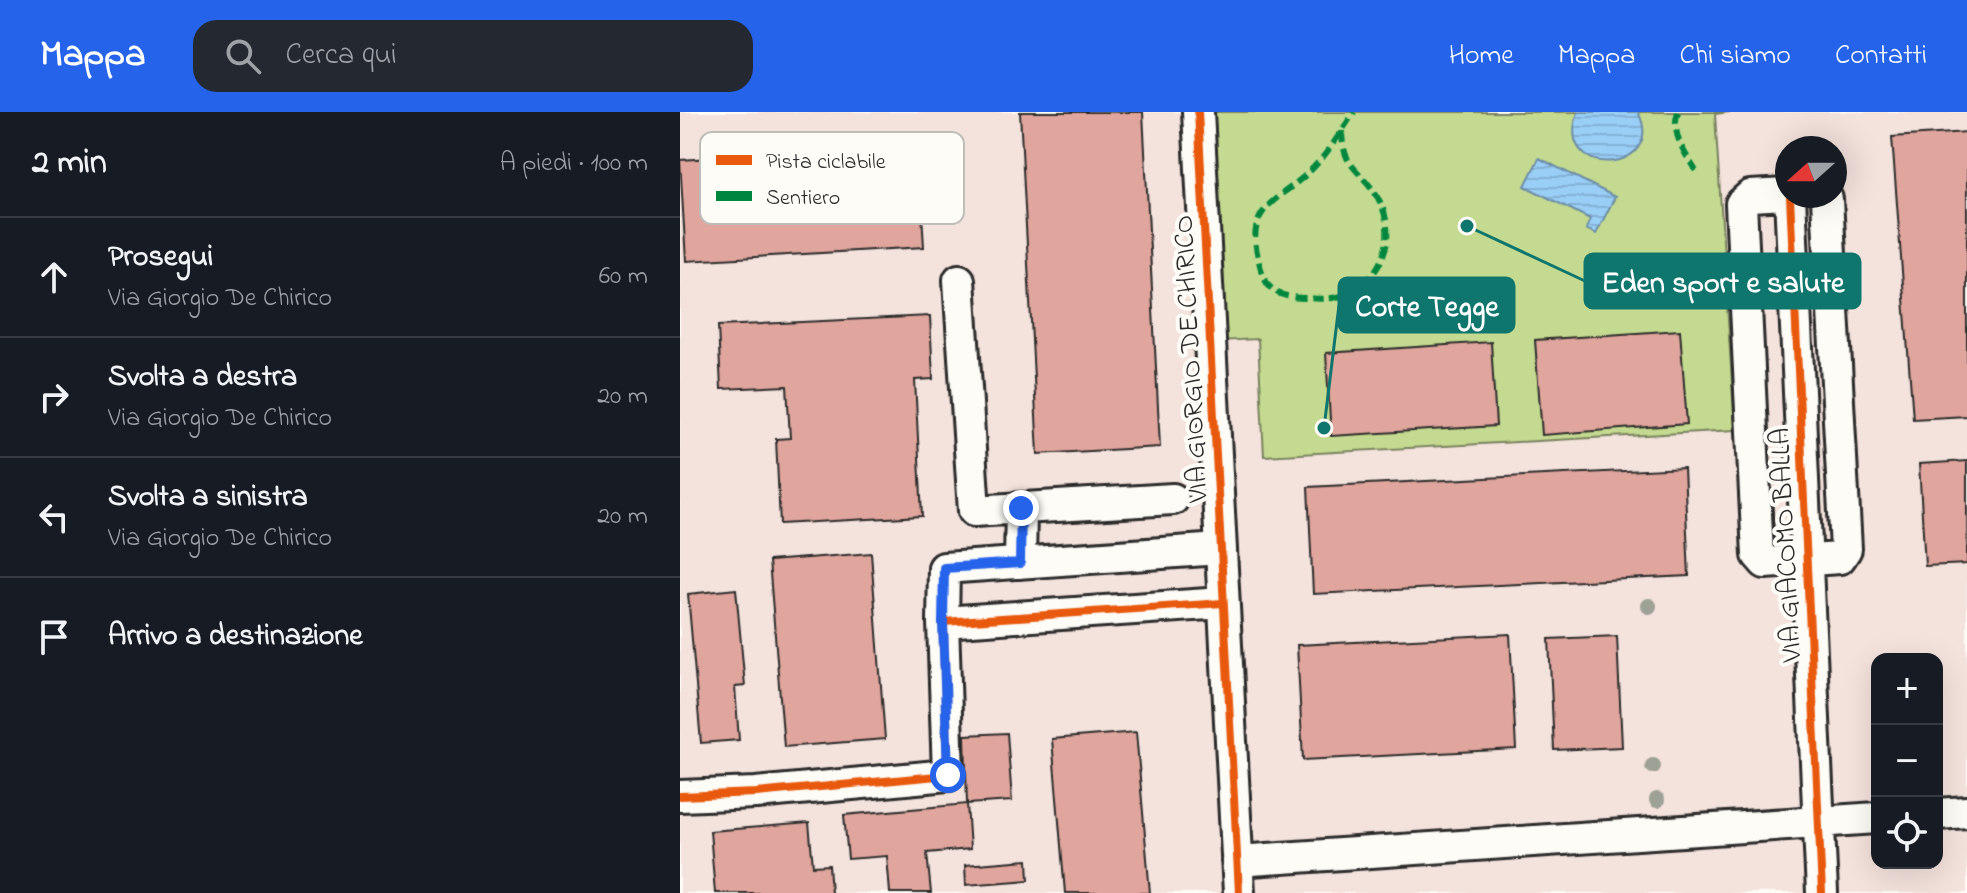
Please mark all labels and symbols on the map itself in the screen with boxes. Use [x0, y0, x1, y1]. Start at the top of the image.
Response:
legend [700, 132, 964, 224]
north arrow [1775, 136, 1847, 208]
text: Pista ciclabile [766, 147, 886, 179]
text: Sentiero [766, 183, 840, 215]
street label: VIA GIORGIO DE CHIRICO [1164, 214, 1221, 505]
callout: Eden sport e salute [1585, 254, 1860, 308]
text: Eden sport e salute [1602, 263, 1846, 307]
callout: Corte Tegge [1339, 278, 1514, 332]
text: Corte Tegge [1355, 287, 1500, 332]
street label: VIA GIACOMO BALLA [1761, 427, 1814, 664]
route end [1003, 490, 1039, 526]
route start [930, 757, 966, 793]

